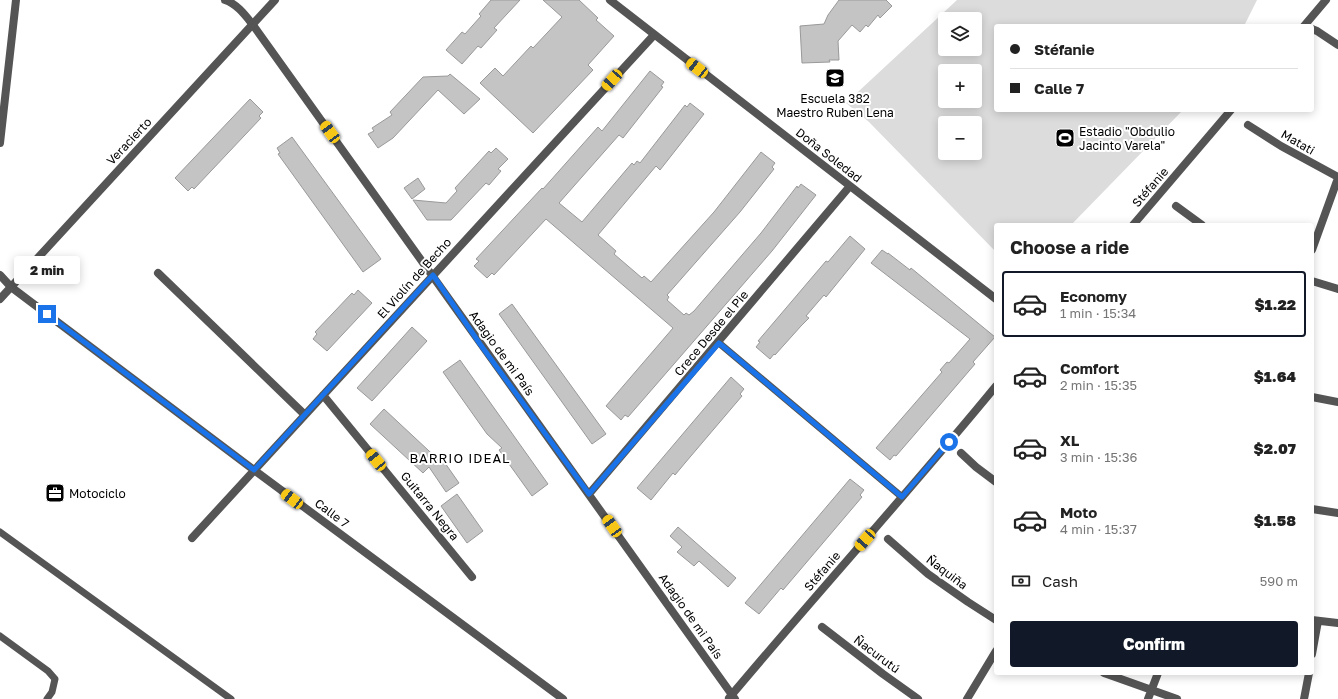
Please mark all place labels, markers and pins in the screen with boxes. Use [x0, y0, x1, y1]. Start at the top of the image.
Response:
school or university icon: Escuela 382 Maestro Ruben Lena [824, 67, 846, 89]
place label: Escuela 382 Maestro Ruben Lena [776, 91, 894, 120]
place label: Estadio "Obdulio Jacinto Varela" [1079, 124, 1175, 153]
sports icon: Estadio "Obdulio Jacinto Varela" [1054, 127, 1076, 149]
office icon: Motociclo [44, 482, 66, 504]
place label: Motociclo [69, 486, 126, 501]

